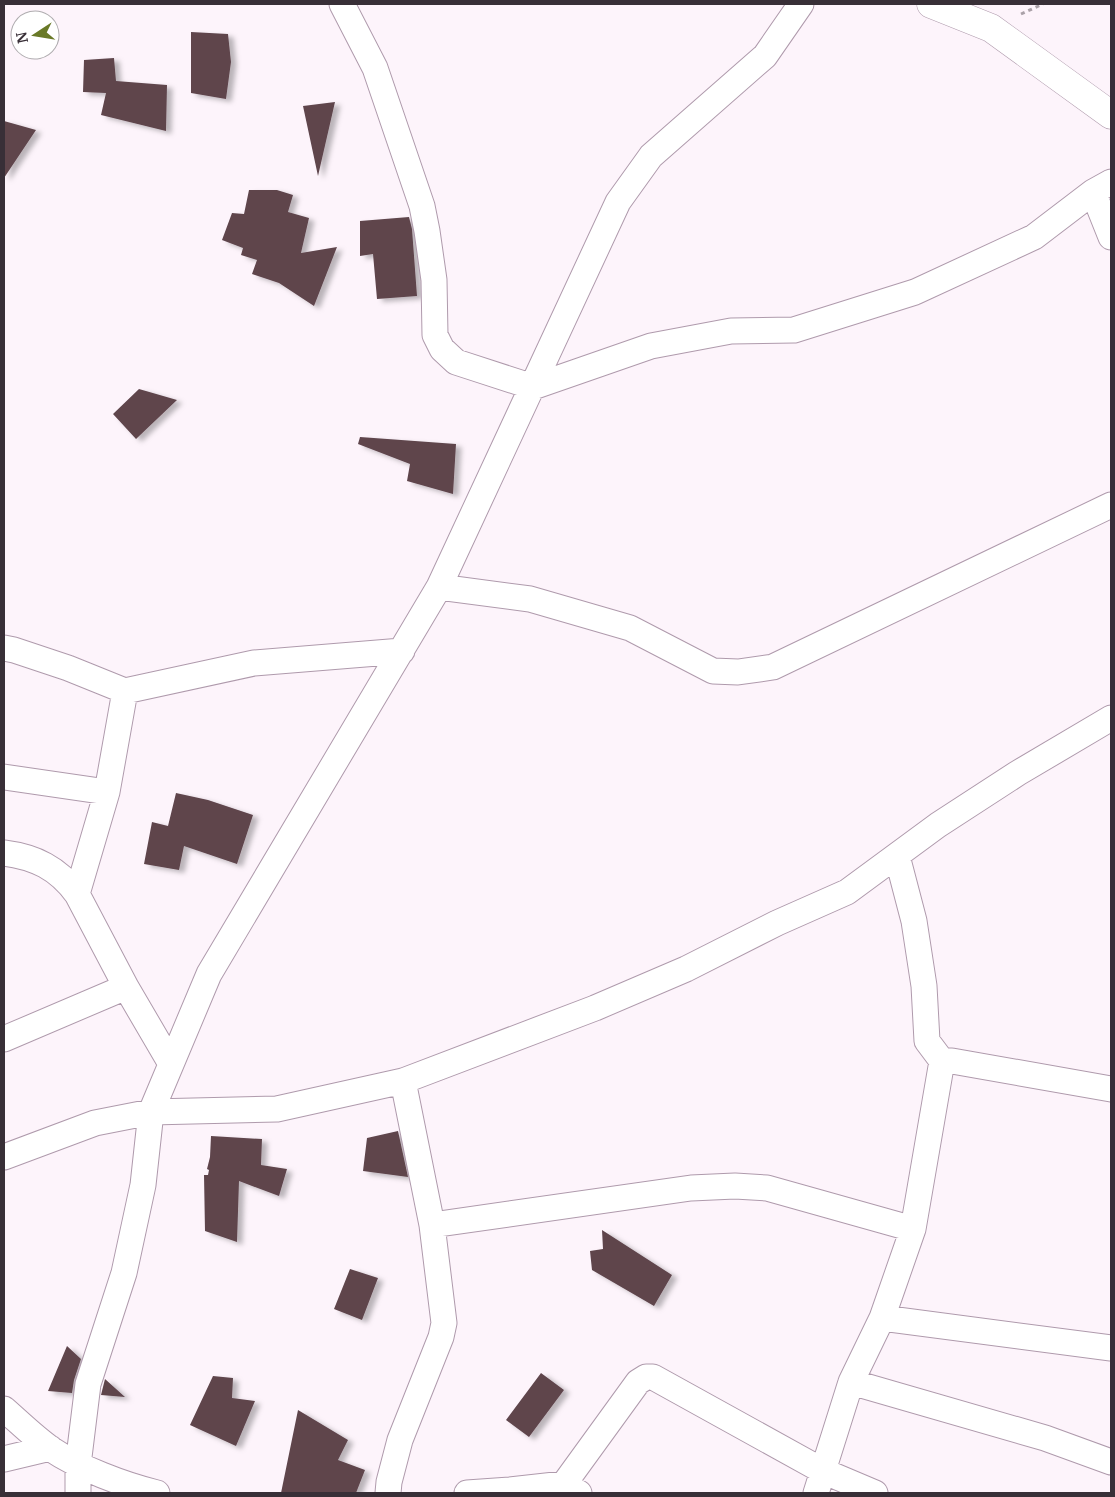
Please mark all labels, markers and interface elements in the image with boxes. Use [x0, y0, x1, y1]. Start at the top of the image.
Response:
north arrow [10, 10, 60, 60]
text: N [12, 30, 32, 45]

